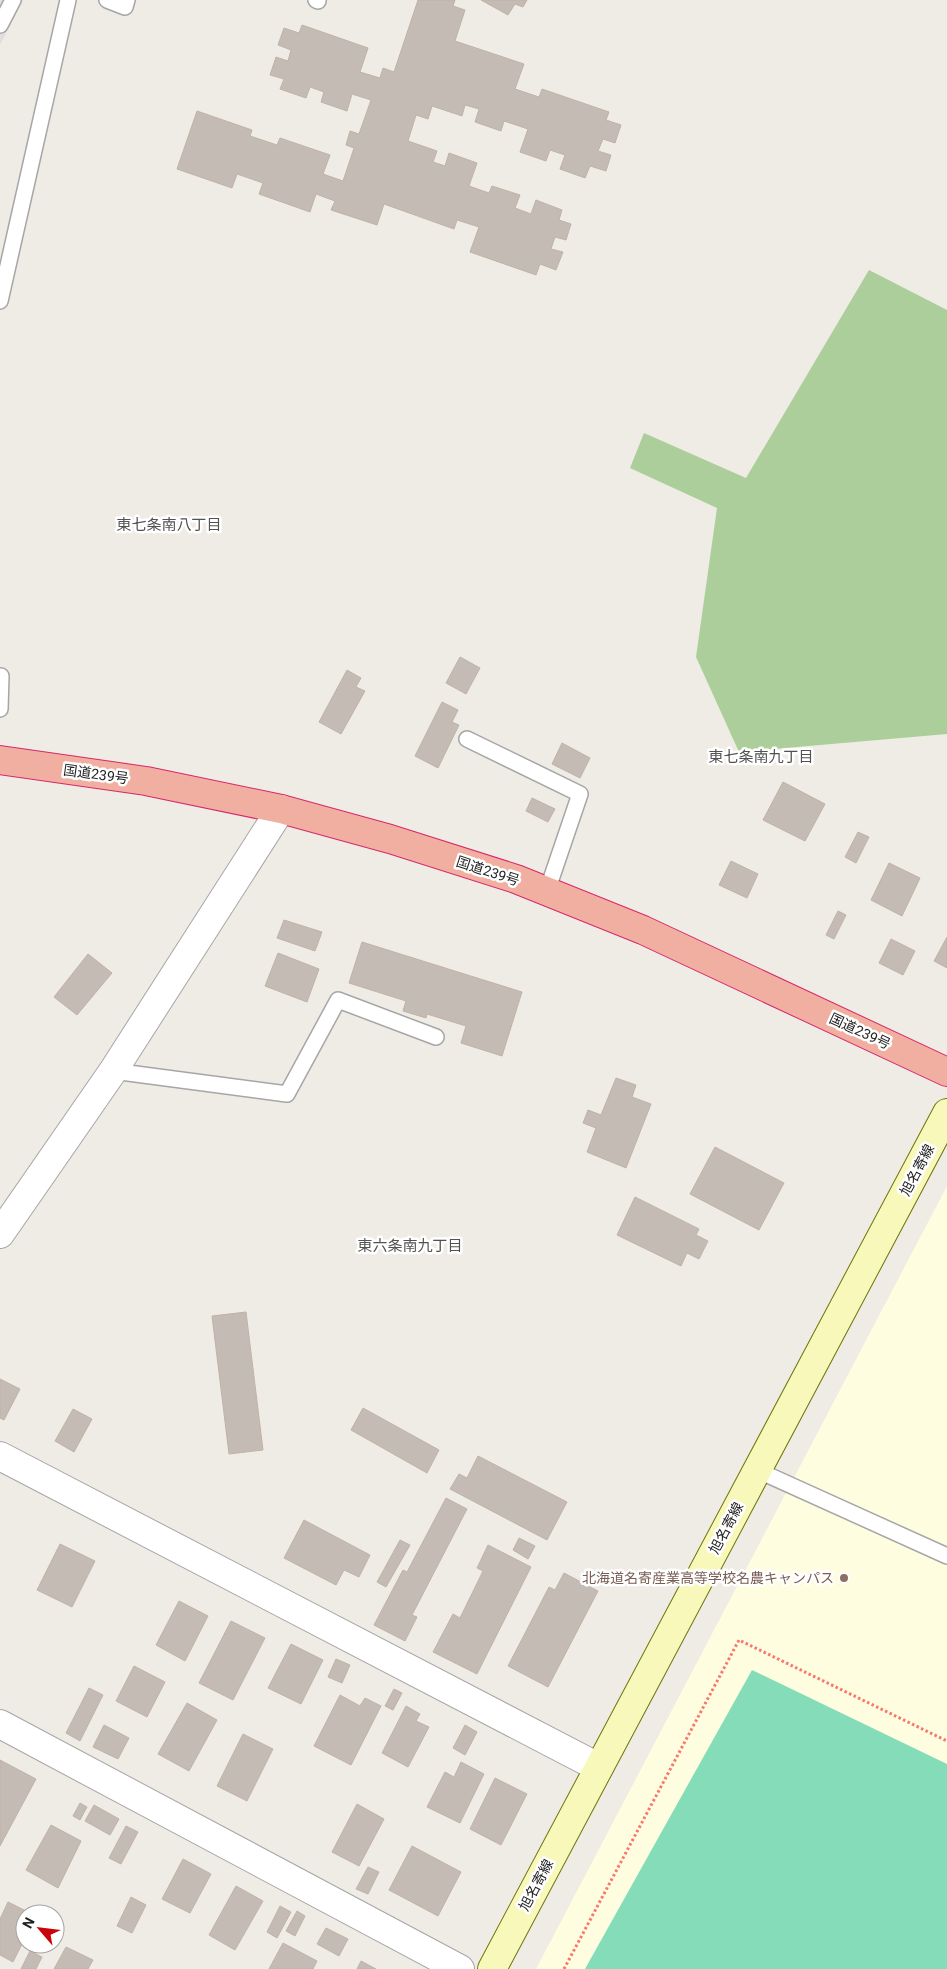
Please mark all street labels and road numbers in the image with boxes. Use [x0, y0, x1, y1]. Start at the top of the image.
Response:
street label: 国道239号 [62, 762, 130, 786]
street label: 国道239号 [454, 853, 522, 889]
street label: 国道239号 [827, 1010, 893, 1052]
street label: 旭名寄線 [897, 1142, 937, 1198]
street label: 旭名寄線 [706, 1500, 746, 1556]
street label: 旭名寄線 [516, 1857, 556, 1913]

